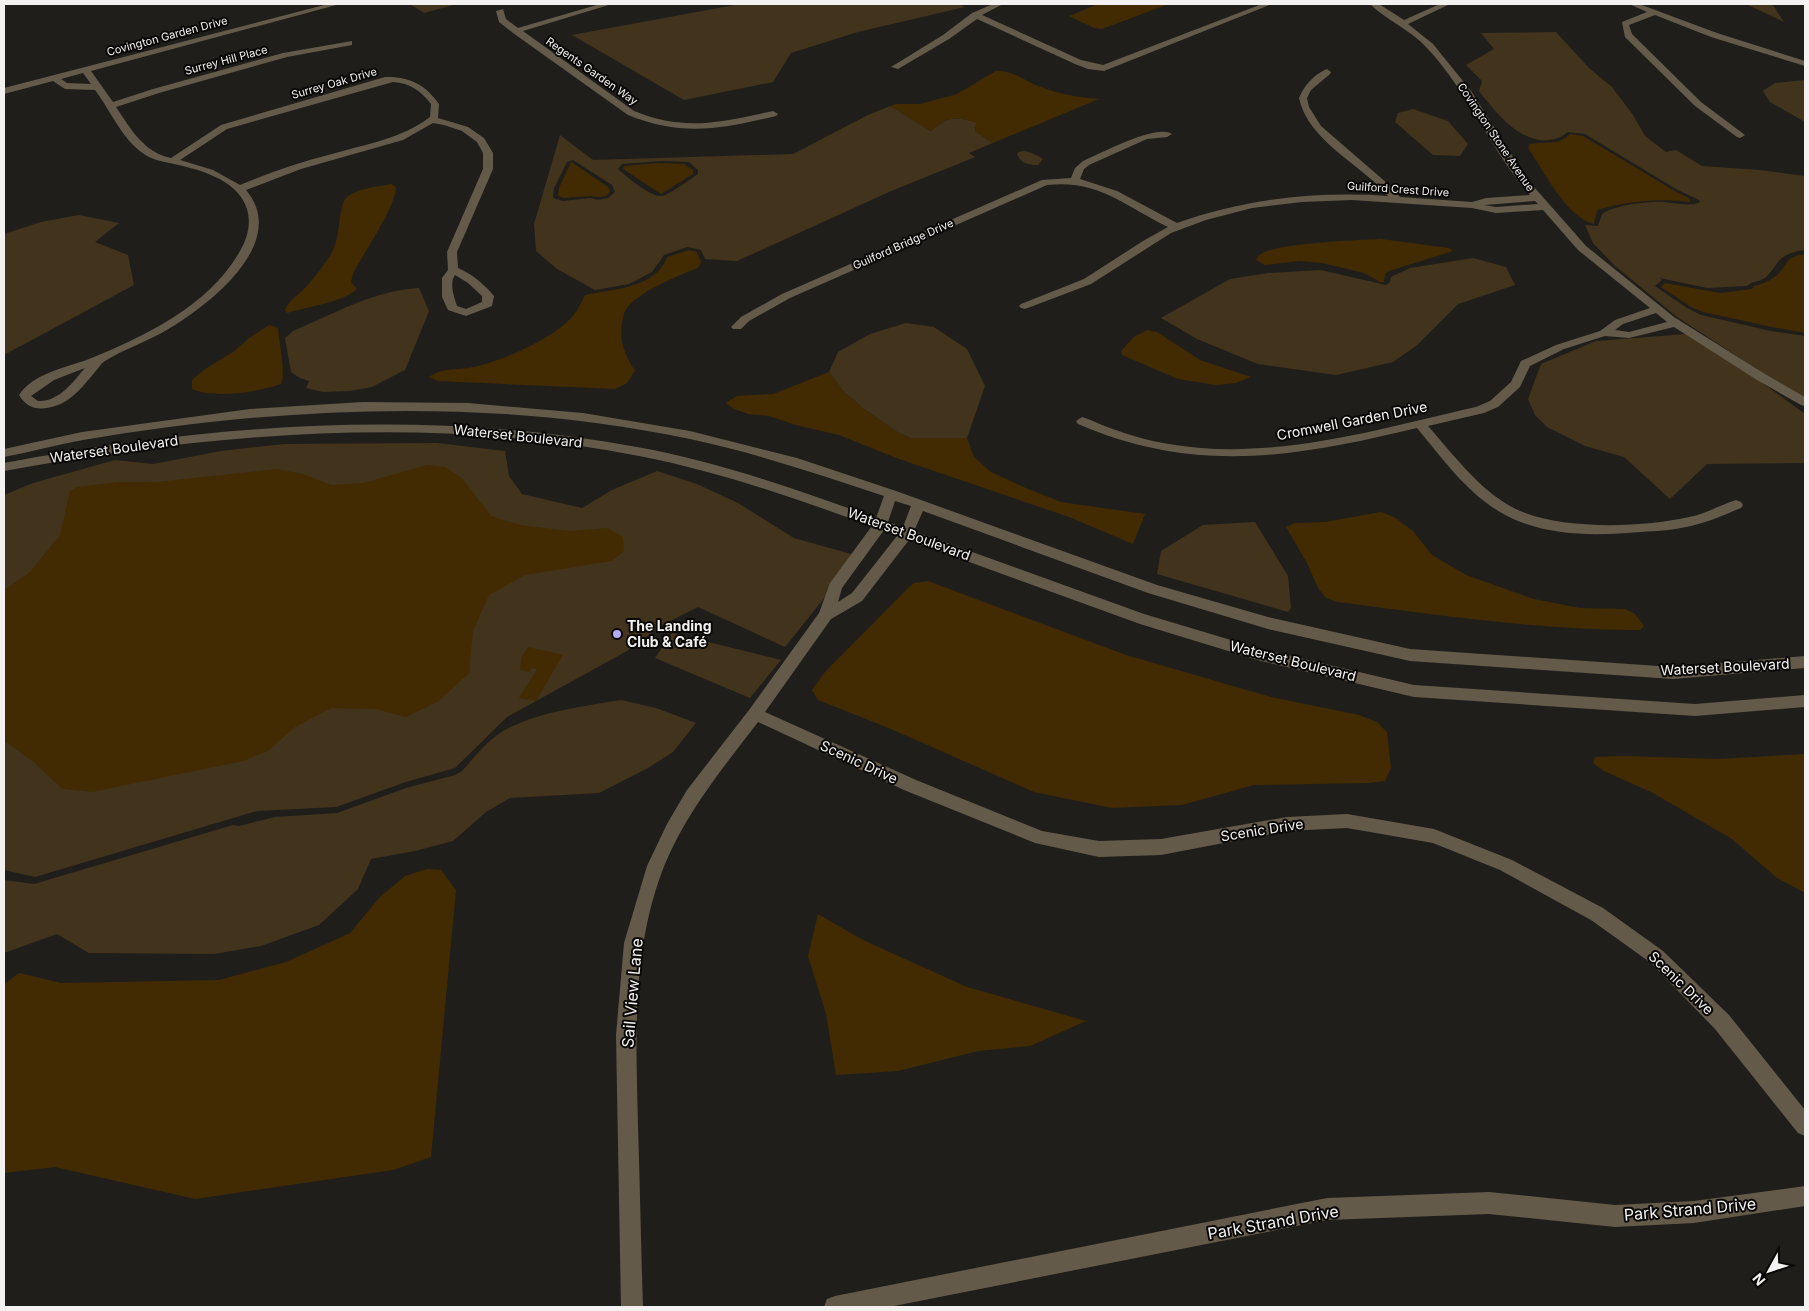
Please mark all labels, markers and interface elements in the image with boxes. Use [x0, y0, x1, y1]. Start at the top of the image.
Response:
street label: Covington Garden Drive [105, 13, 229, 59]
street label: Regents Garden Way [543, 34, 641, 108]
street label: Surrey Hill Place [183, 42, 269, 78]
street label: Surrey Oak Drive [290, 64, 378, 102]
street label: Covington Stone Avenue [1454, 80, 1538, 194]
street label: Guilford Crest Drive [1346, 178, 1450, 200]
street label: Guilford Bridge Drive [851, 216, 955, 272]
street label: Cromwell Garden Drive [1275, 398, 1429, 443]
street label: Waterset Boulevard [453, 420, 583, 451]
street label: Waterset Boulevard [49, 431, 179, 466]
street label: Waterset Boulevard [846, 503, 973, 564]
place label: The Landing Club & Café [627, 617, 712, 650]
marker: The Landing Club & Café [611, 628, 623, 640]
street label: Waterset Boulevard [1228, 637, 1358, 684]
street label: Waterset Boulevard [1660, 655, 1790, 678]
street label: Scenic Drive [818, 736, 901, 787]
street label: Scenic Drive [1219, 815, 1304, 844]
street label: Sail View Lane [617, 937, 647, 1049]
street label: Scenic Drive [1645, 948, 1717, 1018]
street label: Park Strand Drive [1623, 1193, 1757, 1225]
street label: Park Strand Drive [1206, 1201, 1340, 1243]
north arrow [1744, 1246, 1794, 1296]
text: N [1749, 1270, 1769, 1289]

